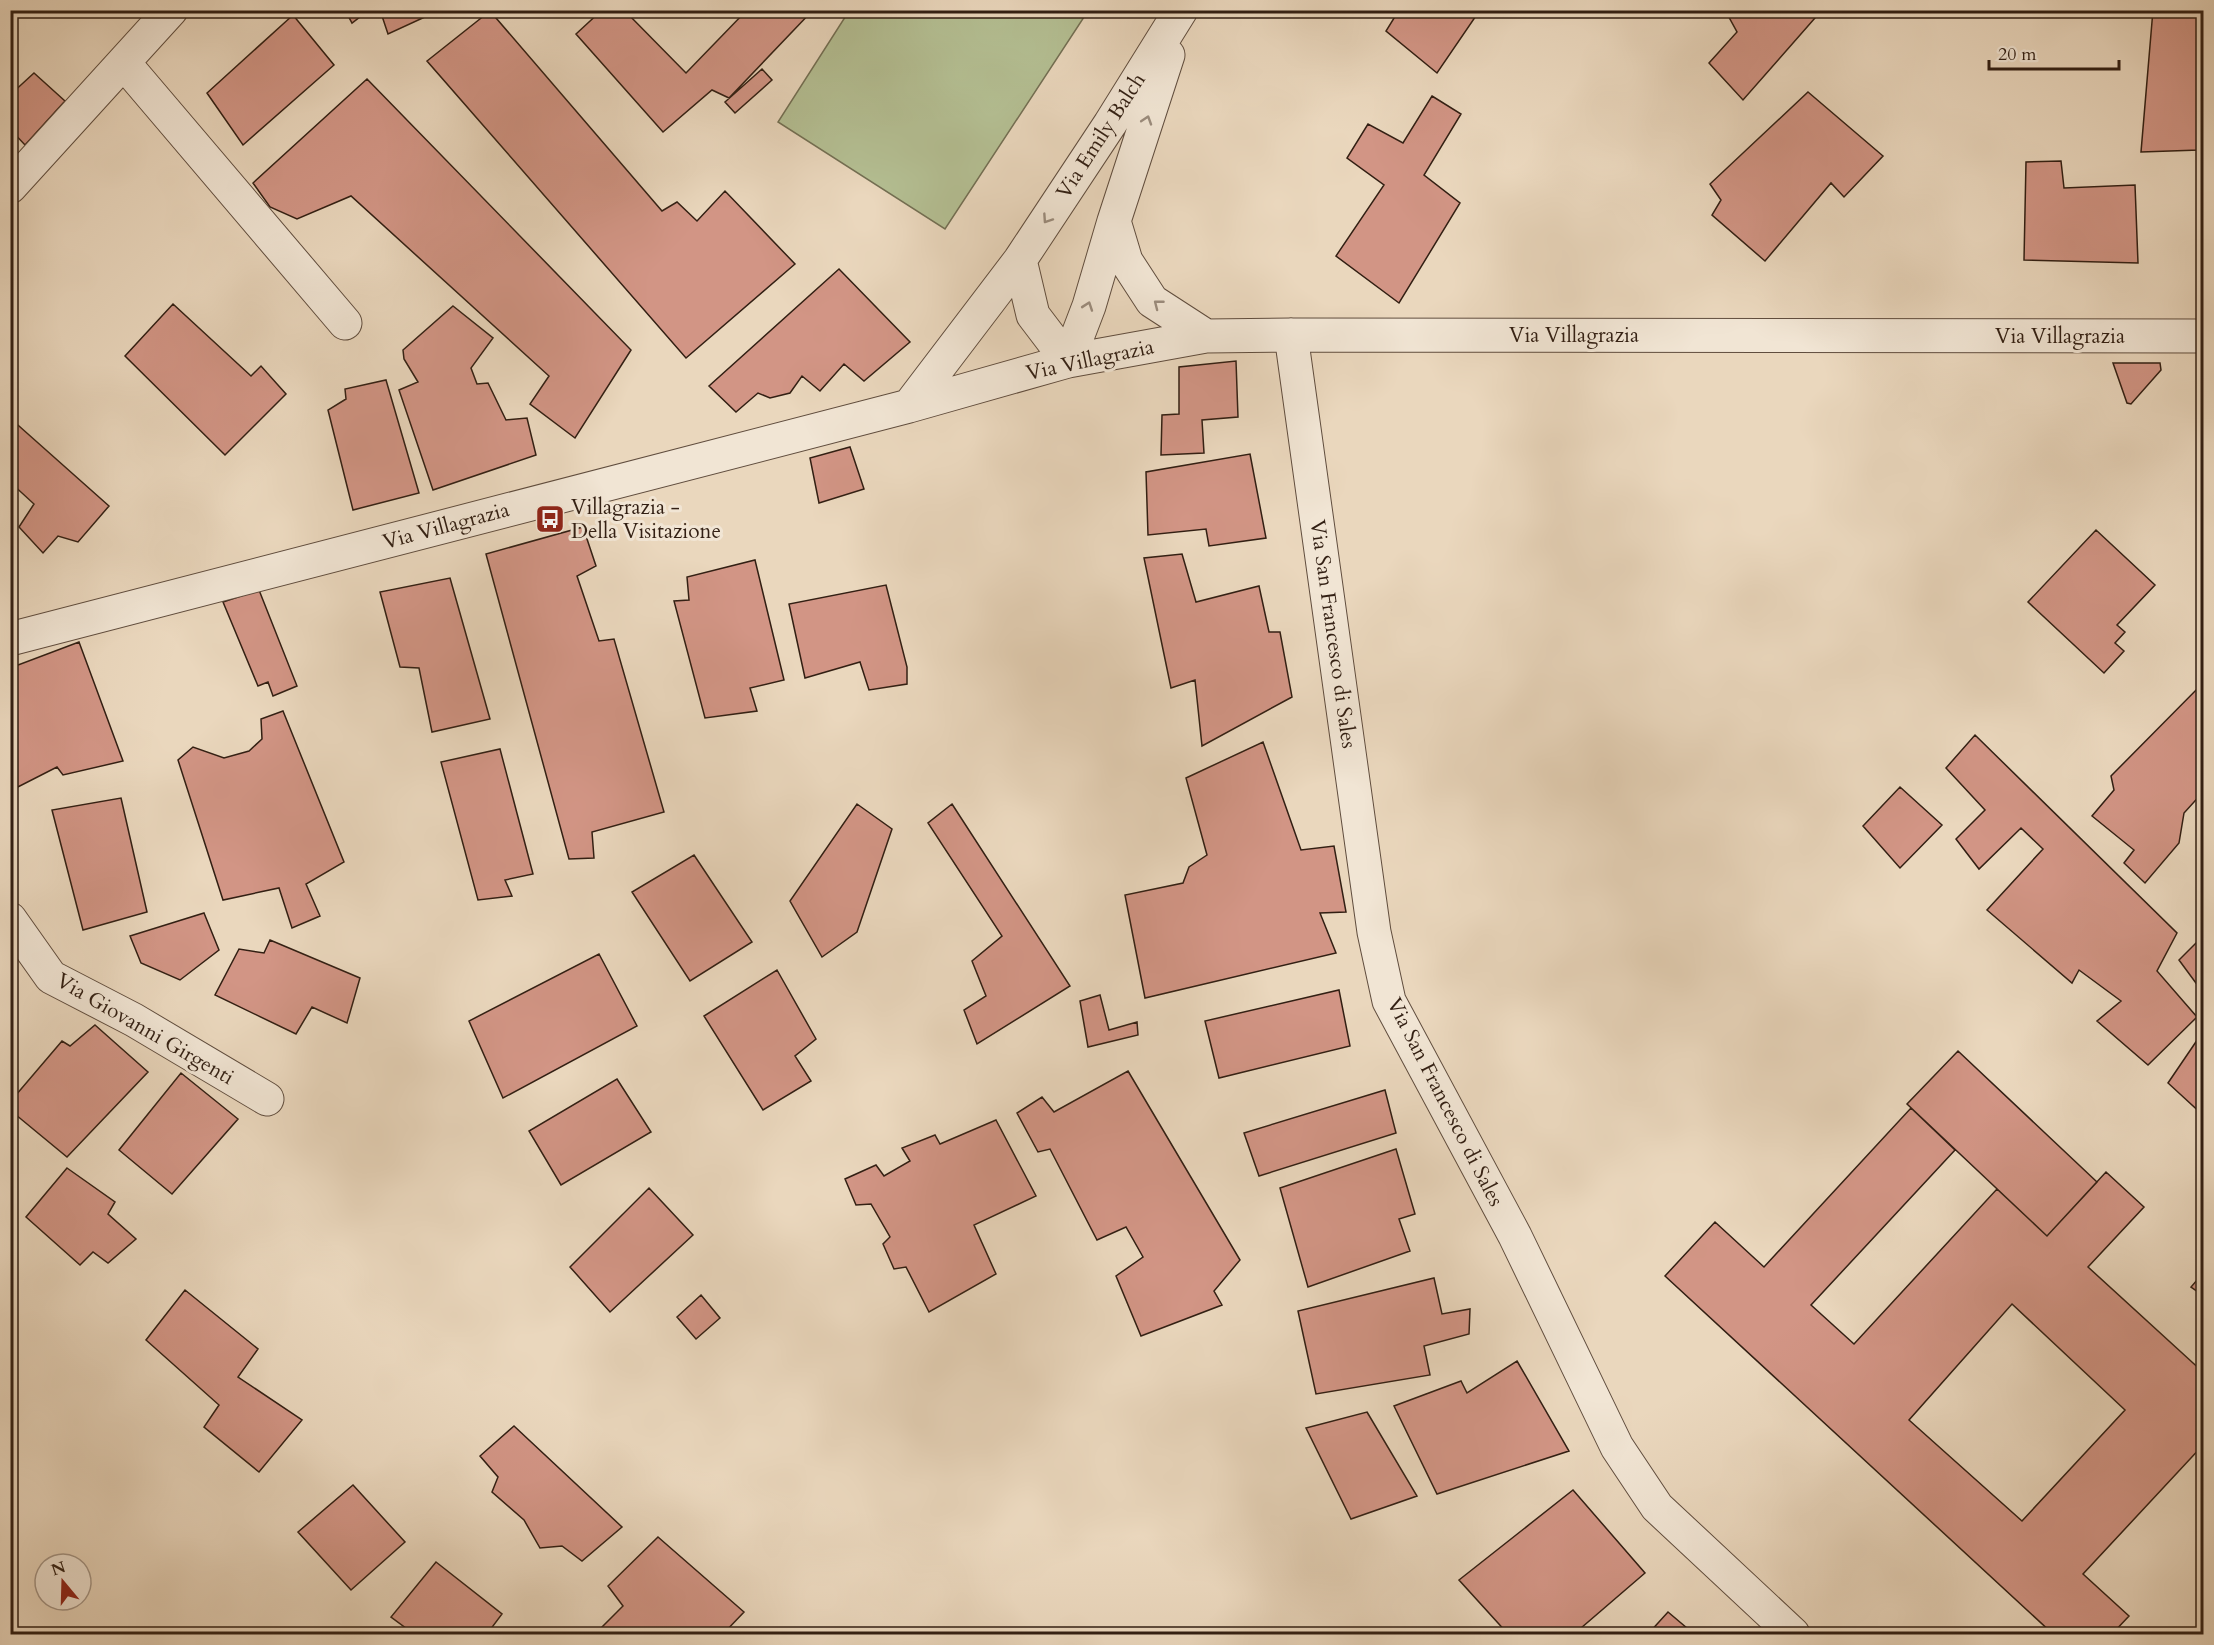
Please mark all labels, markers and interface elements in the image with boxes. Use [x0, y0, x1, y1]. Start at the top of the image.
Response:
scale bar [1989, 33, 2120, 71]
text: 20 m [1998, 42, 2037, 67]
street label: Via Emily Balch [1049, 67, 1153, 205]
one-way arrow [1139, 115, 1152, 126]
one-way arrow [1043, 212, 1054, 223]
one-way arrow [1154, 300, 1165, 311]
one-way arrow [1081, 301, 1094, 312]
street label: Via Villagrazia [1509, 321, 1639, 350]
street label: Via Villagrazia [1995, 322, 2125, 351]
street label: Via Villagrazia [1023, 332, 1157, 388]
place label: Villagrazia - Della Visitazione [571, 493, 721, 546]
street label: Via Villagrazia [379, 495, 513, 557]
bus stop icon: Villagrazia - Della Visitazione [534, 503, 566, 535]
street label: Via San Francesco di Sales [1303, 518, 1363, 750]
street label: Via Giovanni Girgenti [51, 966, 239, 1092]
street label: Via San Francesco di Sales [1380, 993, 1510, 1211]
north arrow [33, 1552, 93, 1612]
text: N [48, 1556, 69, 1581]

